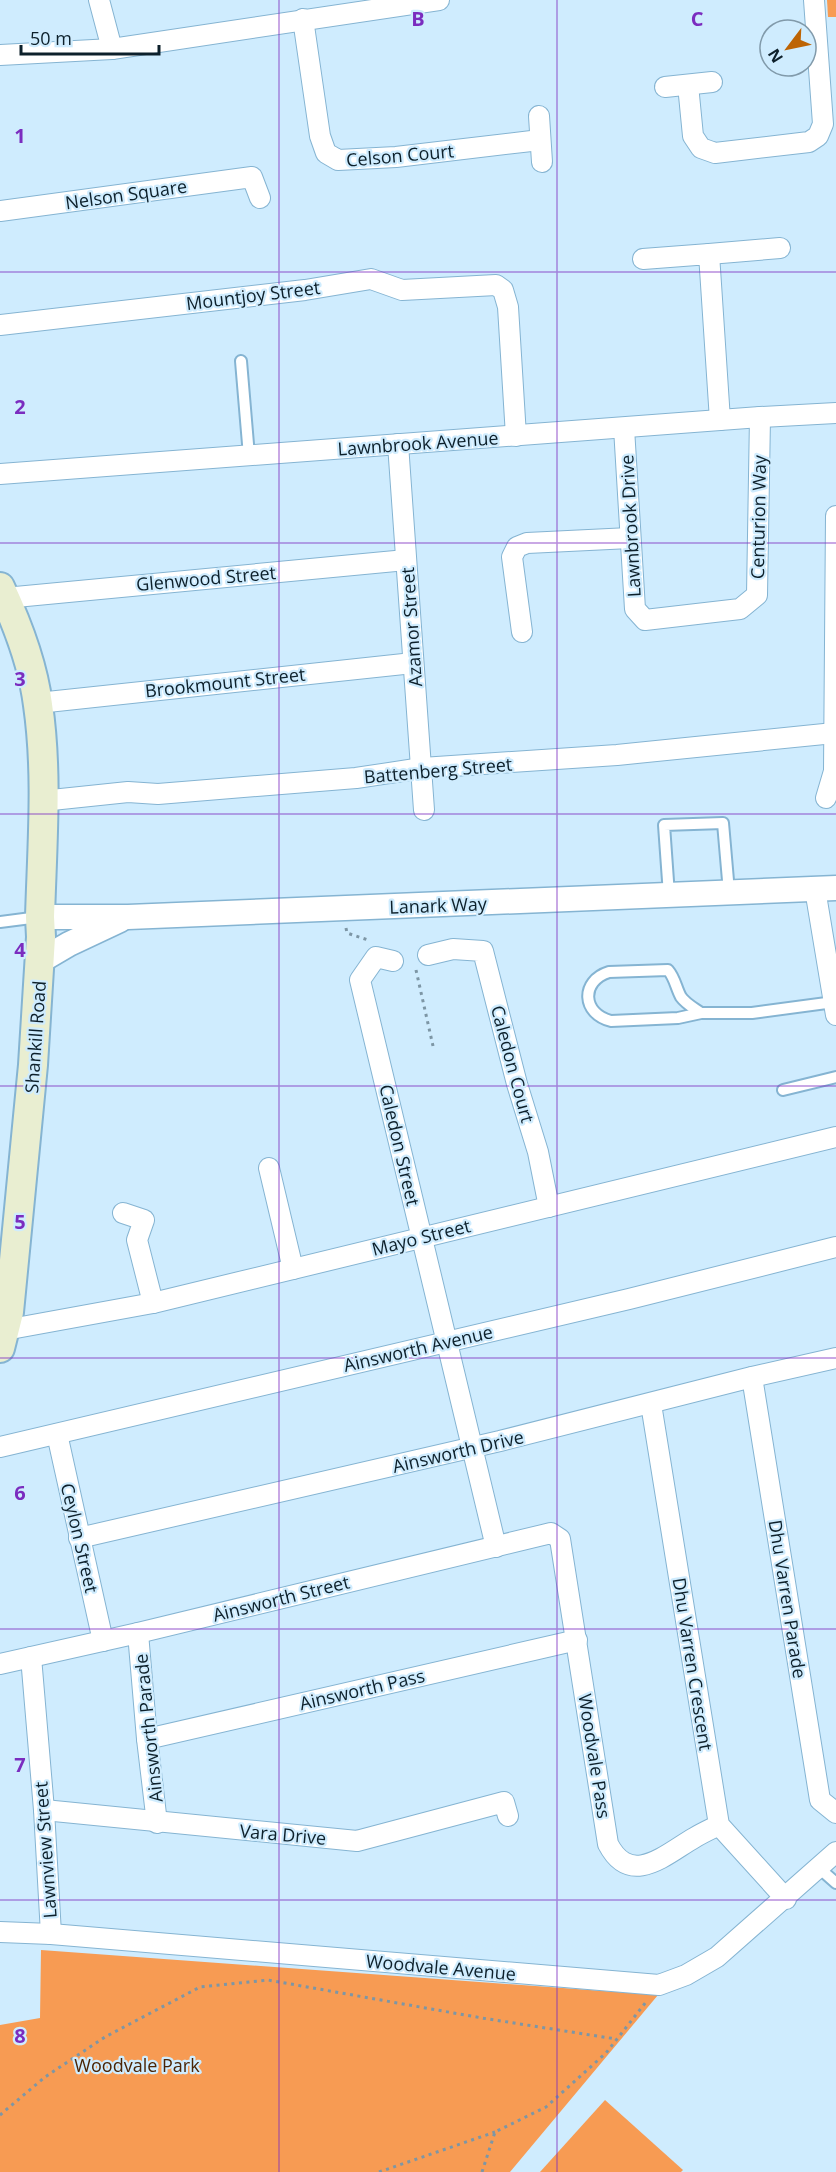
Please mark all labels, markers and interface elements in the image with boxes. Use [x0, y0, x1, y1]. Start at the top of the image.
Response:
text: B [411, 5, 425, 32]
text: C [691, 5, 704, 32]
scale bar [21, 18, 159, 56]
north arrow [758, 18, 818, 78]
text: 50 m [30, 26, 72, 50]
text: N [763, 45, 788, 67]
text: 1 [14, 122, 26, 149]
street label: Celson Court [345, 138, 455, 172]
street label: Nelson Square [64, 174, 188, 214]
street label: Mountjoy Street [185, 275, 321, 315]
text: 2 [14, 393, 26, 420]
street label: Lawnbrook Avenue [337, 425, 499, 461]
street label: Lawnbrook Drive [614, 454, 646, 598]
street label: Centurion Way [745, 454, 771, 579]
street label: Glenwood Street [135, 560, 277, 596]
street label: Azamor Street [395, 566, 427, 688]
street label: Brookmount Street [144, 662, 306, 702]
text: 3 [14, 665, 26, 692]
street label: Battenberg Street [363, 752, 513, 788]
street label: Lanark Way [389, 891, 488, 919]
text: 4 [14, 936, 26, 963]
street label: Shankill Road [19, 980, 51, 1094]
street label: Caledon Court [486, 1003, 540, 1125]
street label: Caledon Street [374, 1082, 426, 1208]
text: 5 [14, 1208, 26, 1235]
street label: Mayo Street [369, 1213, 473, 1261]
street label: Ainsworth Avenue [341, 1319, 495, 1377]
street label: Ainsworth Drive [390, 1424, 526, 1478]
text: 6 [14, 1479, 26, 1506]
street label: Ceylon Street [56, 1481, 104, 1595]
street label: Dhu Varren Parade [764, 1518, 812, 1680]
street label: Ainsworth Street [210, 1569, 352, 1627]
street label: Dhu Varren Crescent [667, 1576, 719, 1752]
street label: Ainsworth Parade [128, 1653, 168, 1803]
street label: Ainsworth Pass [297, 1663, 427, 1715]
street label: Woodvale Pass [573, 1692, 617, 1820]
text: 7 [14, 1751, 26, 1778]
street label: Lawnview Street [28, 1781, 62, 1919]
street label: Vara Drive [239, 1818, 327, 1850]
street label: Woodvale Avenue [365, 1948, 517, 1986]
text: 8 [14, 2022, 26, 2049]
park label: Woodvale Park [74, 2053, 200, 2077]

